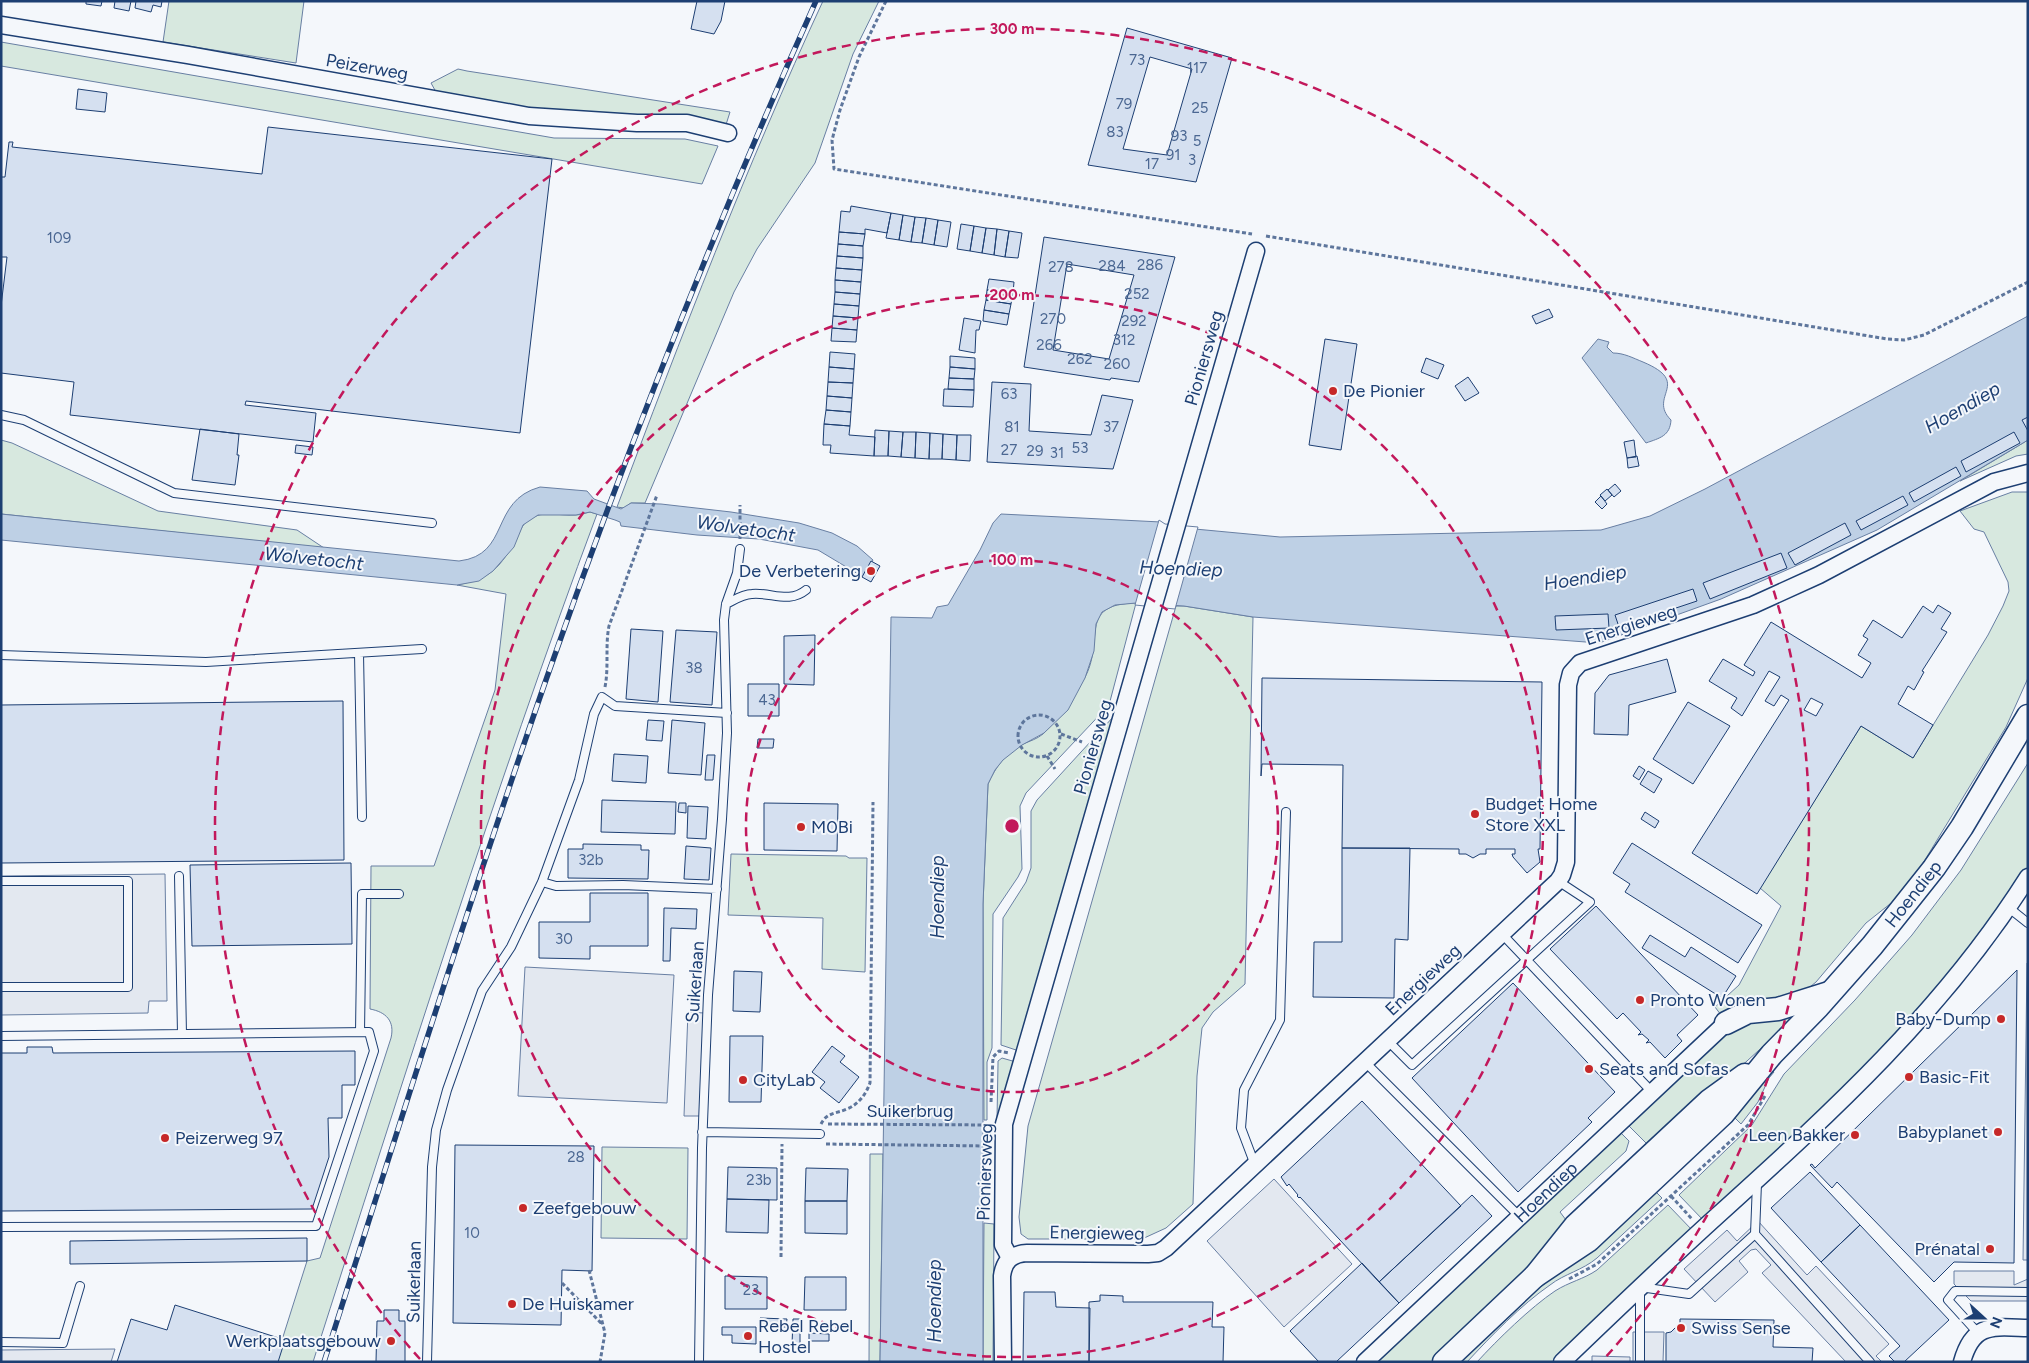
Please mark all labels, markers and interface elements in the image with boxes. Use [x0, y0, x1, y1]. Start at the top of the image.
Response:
text: 300 m [990, 20, 1034, 38]
street label: Peizerweg [324, 49, 410, 85]
house number: 73 [1129, 51, 1145, 69]
house number: 117 [1187, 59, 1207, 77]
house number: 79 [1116, 95, 1132, 113]
house number: 25 [1191, 99, 1209, 117]
house number: 83 [1106, 123, 1124, 141]
house number: 93 [1171, 127, 1187, 145]
house number: 5 [1193, 132, 1201, 150]
house number: 91 [1166, 146, 1180, 164]
house number: 3 [1188, 151, 1196, 169]
house number: 17 [1145, 155, 1159, 173]
house number: 109 [47, 229, 71, 247]
house number: 286 [1137, 256, 1164, 274]
house number: 284 [1099, 257, 1125, 275]
house number: 278 [1048, 258, 1074, 276]
house number: 252 [1124, 285, 1150, 303]
text: 200 m [990, 286, 1034, 304]
street label: Pioniersweg [1180, 308, 1228, 408]
house number: 270 [1040, 310, 1066, 328]
house number: 292 [1121, 312, 1147, 330]
house number: 312 [1113, 331, 1135, 349]
house number: 266 [1036, 336, 1062, 354]
house number: 262 [1067, 350, 1093, 368]
house number: 260 [1104, 355, 1130, 373]
water label: Hoendiep [1920, 377, 2004, 438]
place label: De Pionier [1343, 380, 1425, 402]
house number: 63 [1001, 385, 1017, 403]
marker: De Pionier [1327, 385, 1339, 397]
house number: 81 [1004, 418, 1020, 436]
house number: 37 [1103, 418, 1119, 436]
house number: 53 [1072, 439, 1088, 457]
house number: 27 [1001, 441, 1017, 459]
house number: 29 [1027, 442, 1043, 460]
house number: 31 [1050, 444, 1064, 462]
water label: Wolvetocht [695, 510, 797, 547]
water label: Wolvetocht [263, 542, 365, 575]
text: 100 m [991, 551, 1033, 569]
water label: Hoendiep [1139, 556, 1223, 581]
place label: De Verbetering [739, 560, 861, 582]
water label: Hoendiep [1542, 560, 1628, 595]
marker: De Verbetering [865, 565, 877, 577]
street label: Energieweg [1582, 600, 1680, 650]
house number: 38 [685, 659, 703, 677]
house number: 43 [758, 691, 776, 709]
street label: Pioniersweg [1069, 697, 1117, 797]
place label: Budget Home Store XXL [1485, 793, 1598, 836]
marker: Budget Home Store XXL [1469, 808, 1481, 820]
place label: M0Bi [811, 816, 853, 838]
centre of rings [1003, 817, 1021, 835]
marker: M0Bi [795, 821, 807, 833]
house number: 32b [578, 851, 604, 869]
water label: Hoendiep [926, 855, 949, 939]
street label: Hoendiep [1880, 857, 1947, 932]
house number: 30 [555, 930, 573, 948]
street label: Energieweg [1381, 939, 1465, 1021]
street label: Suikerlaan [681, 940, 709, 1024]
place label: Pronto Wonen [1650, 989, 1765, 1011]
marker: Pronto Wonen [1634, 994, 1646, 1006]
place label: Baby-Dump [1895, 1008, 1991, 1030]
marker: Baby-Dump [1995, 1013, 2007, 1025]
place label: Seats and Sofas [1599, 1058, 1729, 1080]
marker: Seats and Sofas [1583, 1063, 1595, 1075]
place label: Basic-Fit [1919, 1066, 1990, 1088]
place label: CityLab [753, 1069, 816, 1091]
marker: Basic-Fit [1903, 1071, 1915, 1083]
marker: CityLab [737, 1074, 749, 1086]
street label: Suikerbrug [867, 1100, 953, 1122]
place label: Babyplanet [1898, 1121, 1988, 1143]
street label: Pioniersweg [972, 1123, 998, 1221]
place label: Leen Bakker [1748, 1124, 1845, 1146]
marker: Babyplanet [1992, 1126, 2004, 1138]
place label: Peizerweg 97 [175, 1127, 283, 1149]
marker: Leen Bakker [1849, 1129, 1861, 1141]
marker: Peizerweg 97 [159, 1132, 171, 1144]
house number: 28 [567, 1148, 585, 1166]
street label: Hoendiep [1509, 1157, 1582, 1227]
house number: 23b [746, 1171, 772, 1189]
place label: Zeefgebouw [533, 1197, 636, 1219]
marker: Zeefgebouw [517, 1202, 529, 1214]
street label: Energieweg [1049, 1221, 1145, 1245]
house number: 10 [464, 1224, 480, 1242]
place label: Prénatal [1915, 1238, 1980, 1260]
street label: Suikerlaan [402, 1241, 426, 1323]
marker: Prénatal [1984, 1243, 1996, 1255]
water label: Hoendiep [923, 1259, 946, 1343]
house number: 23 [743, 1281, 759, 1299]
place label: De Huiskamer [522, 1293, 634, 1315]
north arrow [1959, 1293, 2009, 1343]
marker: De Huiskamer [506, 1298, 518, 1310]
text: N [1986, 1314, 2006, 1331]
place label: Rebel Rebel Hostel [758, 1315, 853, 1358]
place label: Swiss Sense [1691, 1317, 1791, 1339]
marker: Swiss Sense [1675, 1322, 1687, 1334]
place label: Werkplaatsgebouw [226, 1330, 381, 1352]
marker: Rebel Rebel Hostel [742, 1330, 754, 1342]
marker: Werkplaatsgebouw [385, 1335, 397, 1347]

